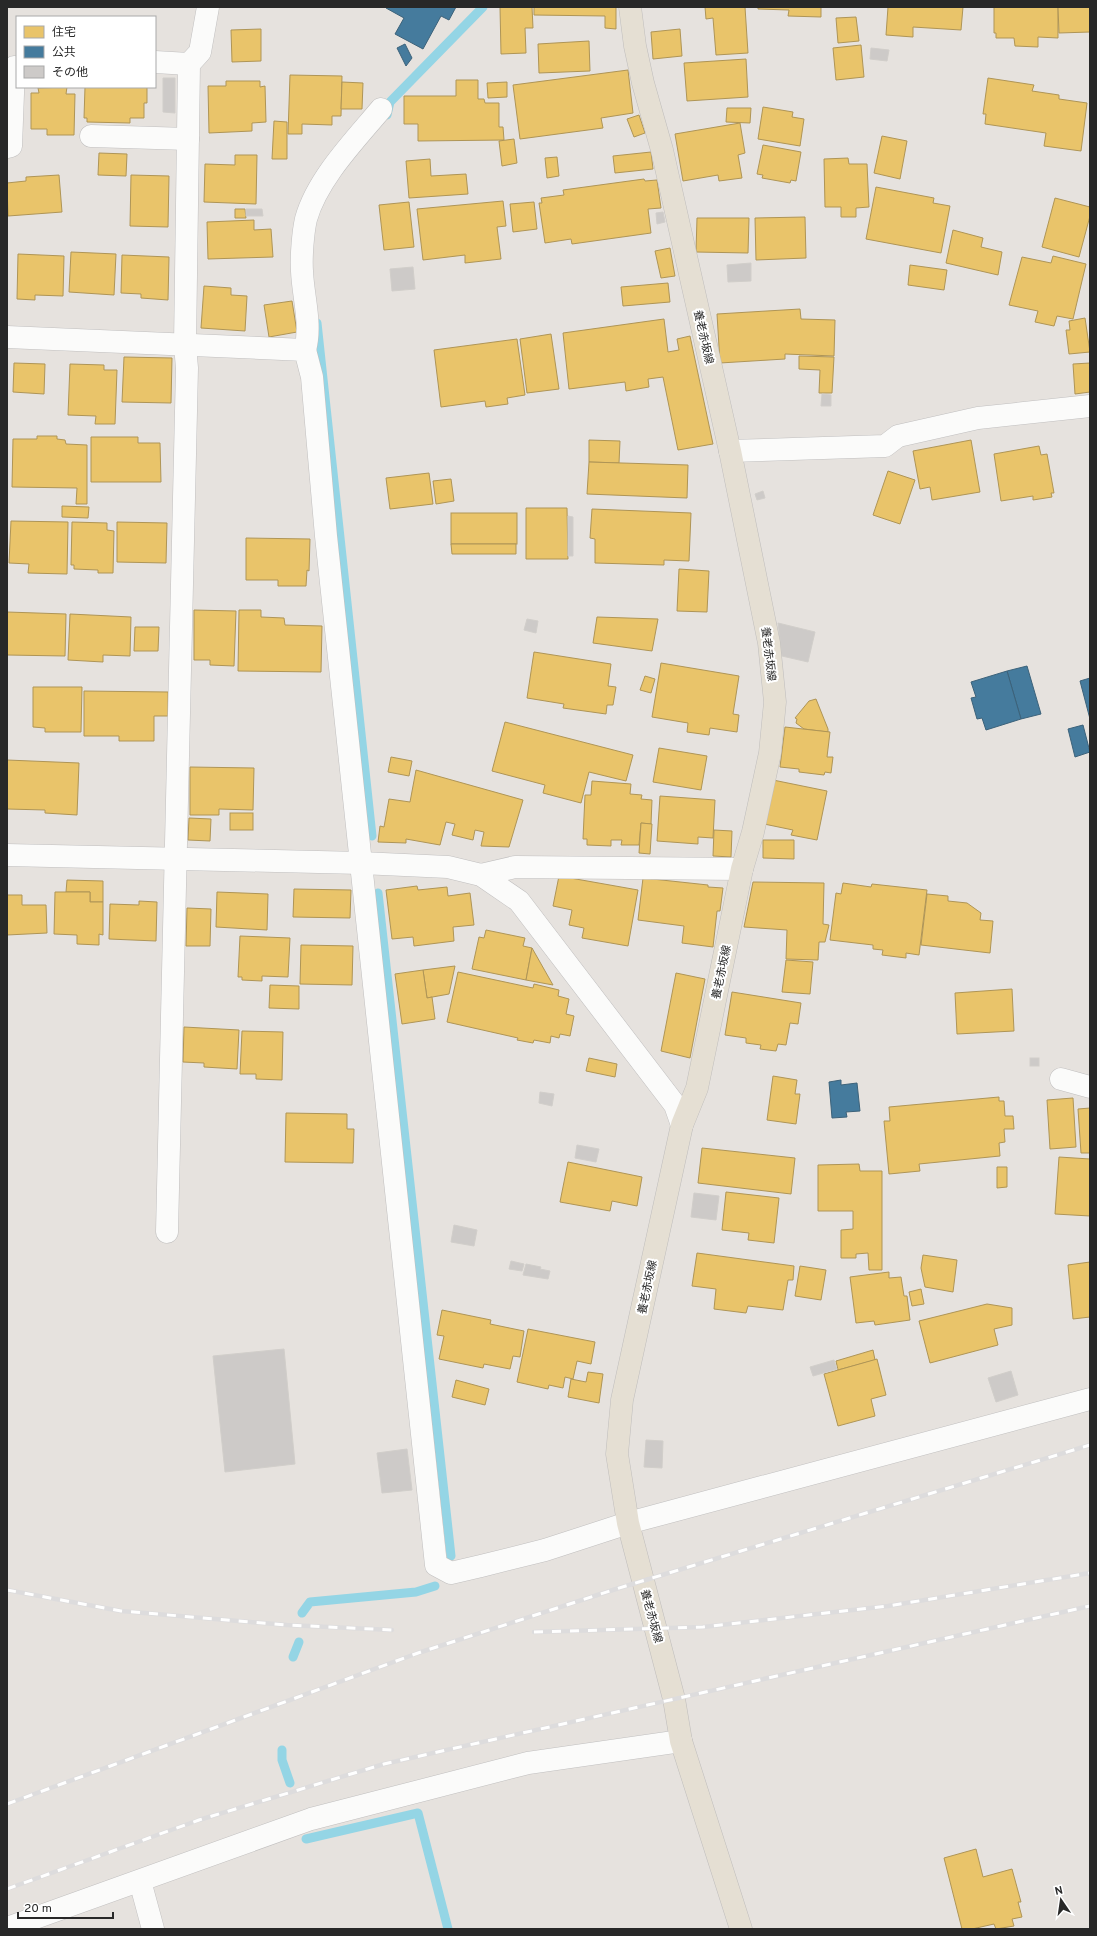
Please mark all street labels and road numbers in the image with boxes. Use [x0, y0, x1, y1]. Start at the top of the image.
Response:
street label: 養老赤坂線 [690, 309, 716, 366]
street label: 養老赤坂線 [758, 626, 778, 682]
street label: 養老赤坂線 [709, 944, 735, 1001]
street label: 養老赤坂線 [635, 1259, 661, 1316]
street label: 養老赤坂線 [637, 1588, 665, 1645]

